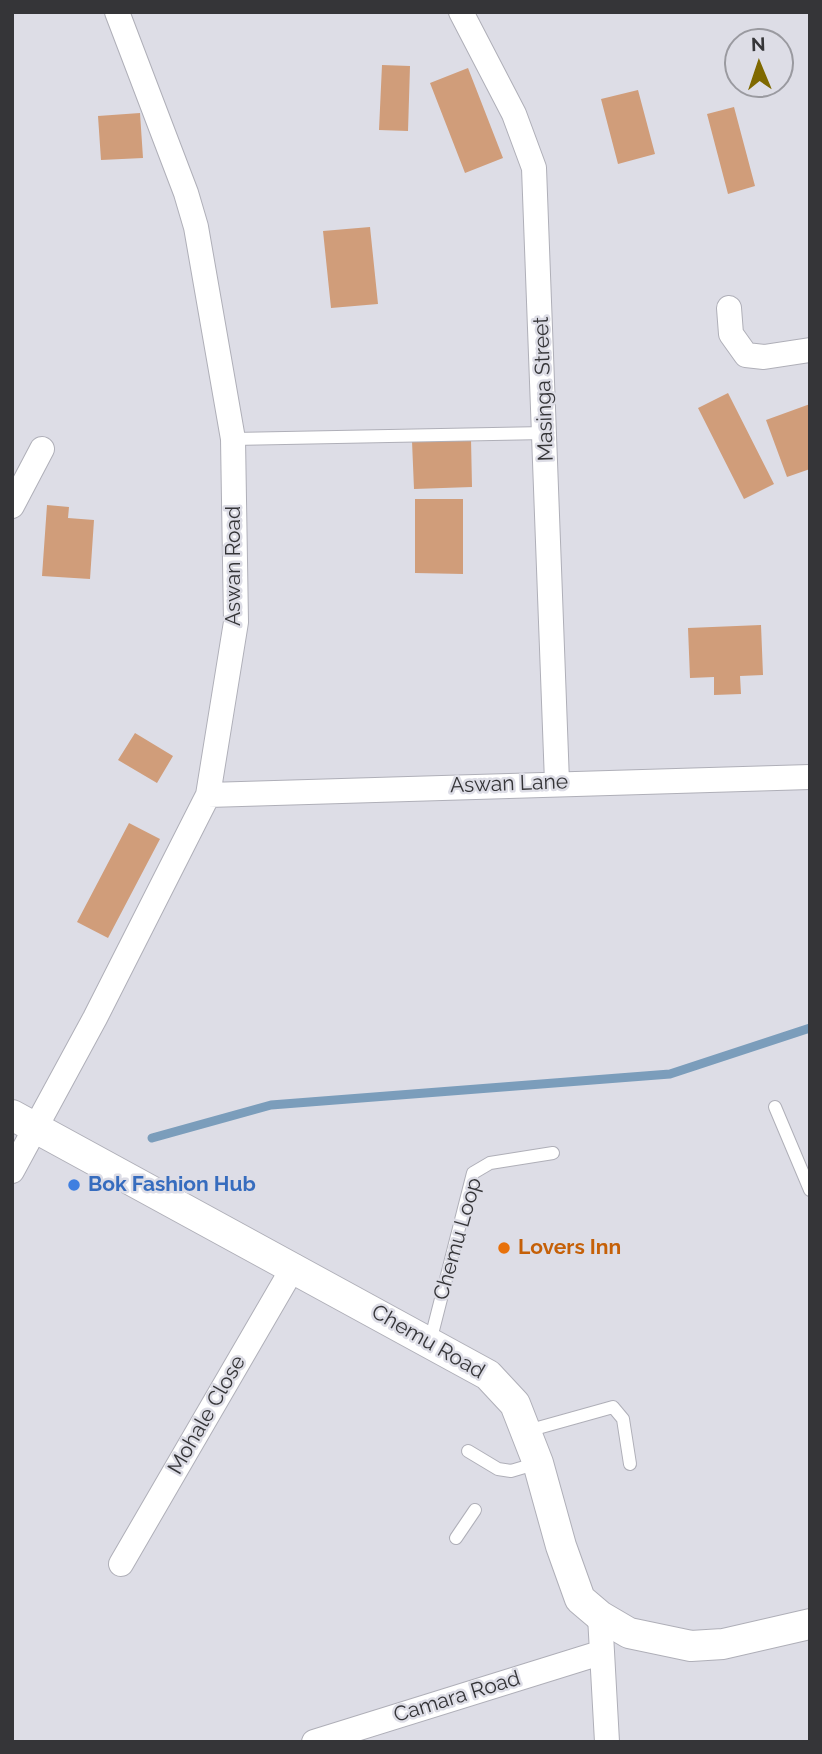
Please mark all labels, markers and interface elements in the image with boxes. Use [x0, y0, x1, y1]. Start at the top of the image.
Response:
north arrow [724, 28, 794, 98]
text: N [751, 33, 766, 55]
street label: Masinga Street [529, 316, 559, 462]
street label: Aswan Road [221, 506, 247, 626]
street label: Aswan Lane [450, 769, 568, 799]
place label: Bok Fashion Hub [88, 1172, 256, 1198]
street label: Chemu Loop [429, 1175, 487, 1303]
marker: Bok Fashion Hub [66, 1177, 82, 1193]
place label: Lovers Inn [518, 1235, 621, 1261]
marker: Lovers Inn [496, 1240, 512, 1256]
street label: Chemu Road [367, 1299, 489, 1385]
street label: Mohale Close [163, 1351, 251, 1479]
street label: Camara Road [391, 1666, 523, 1728]

